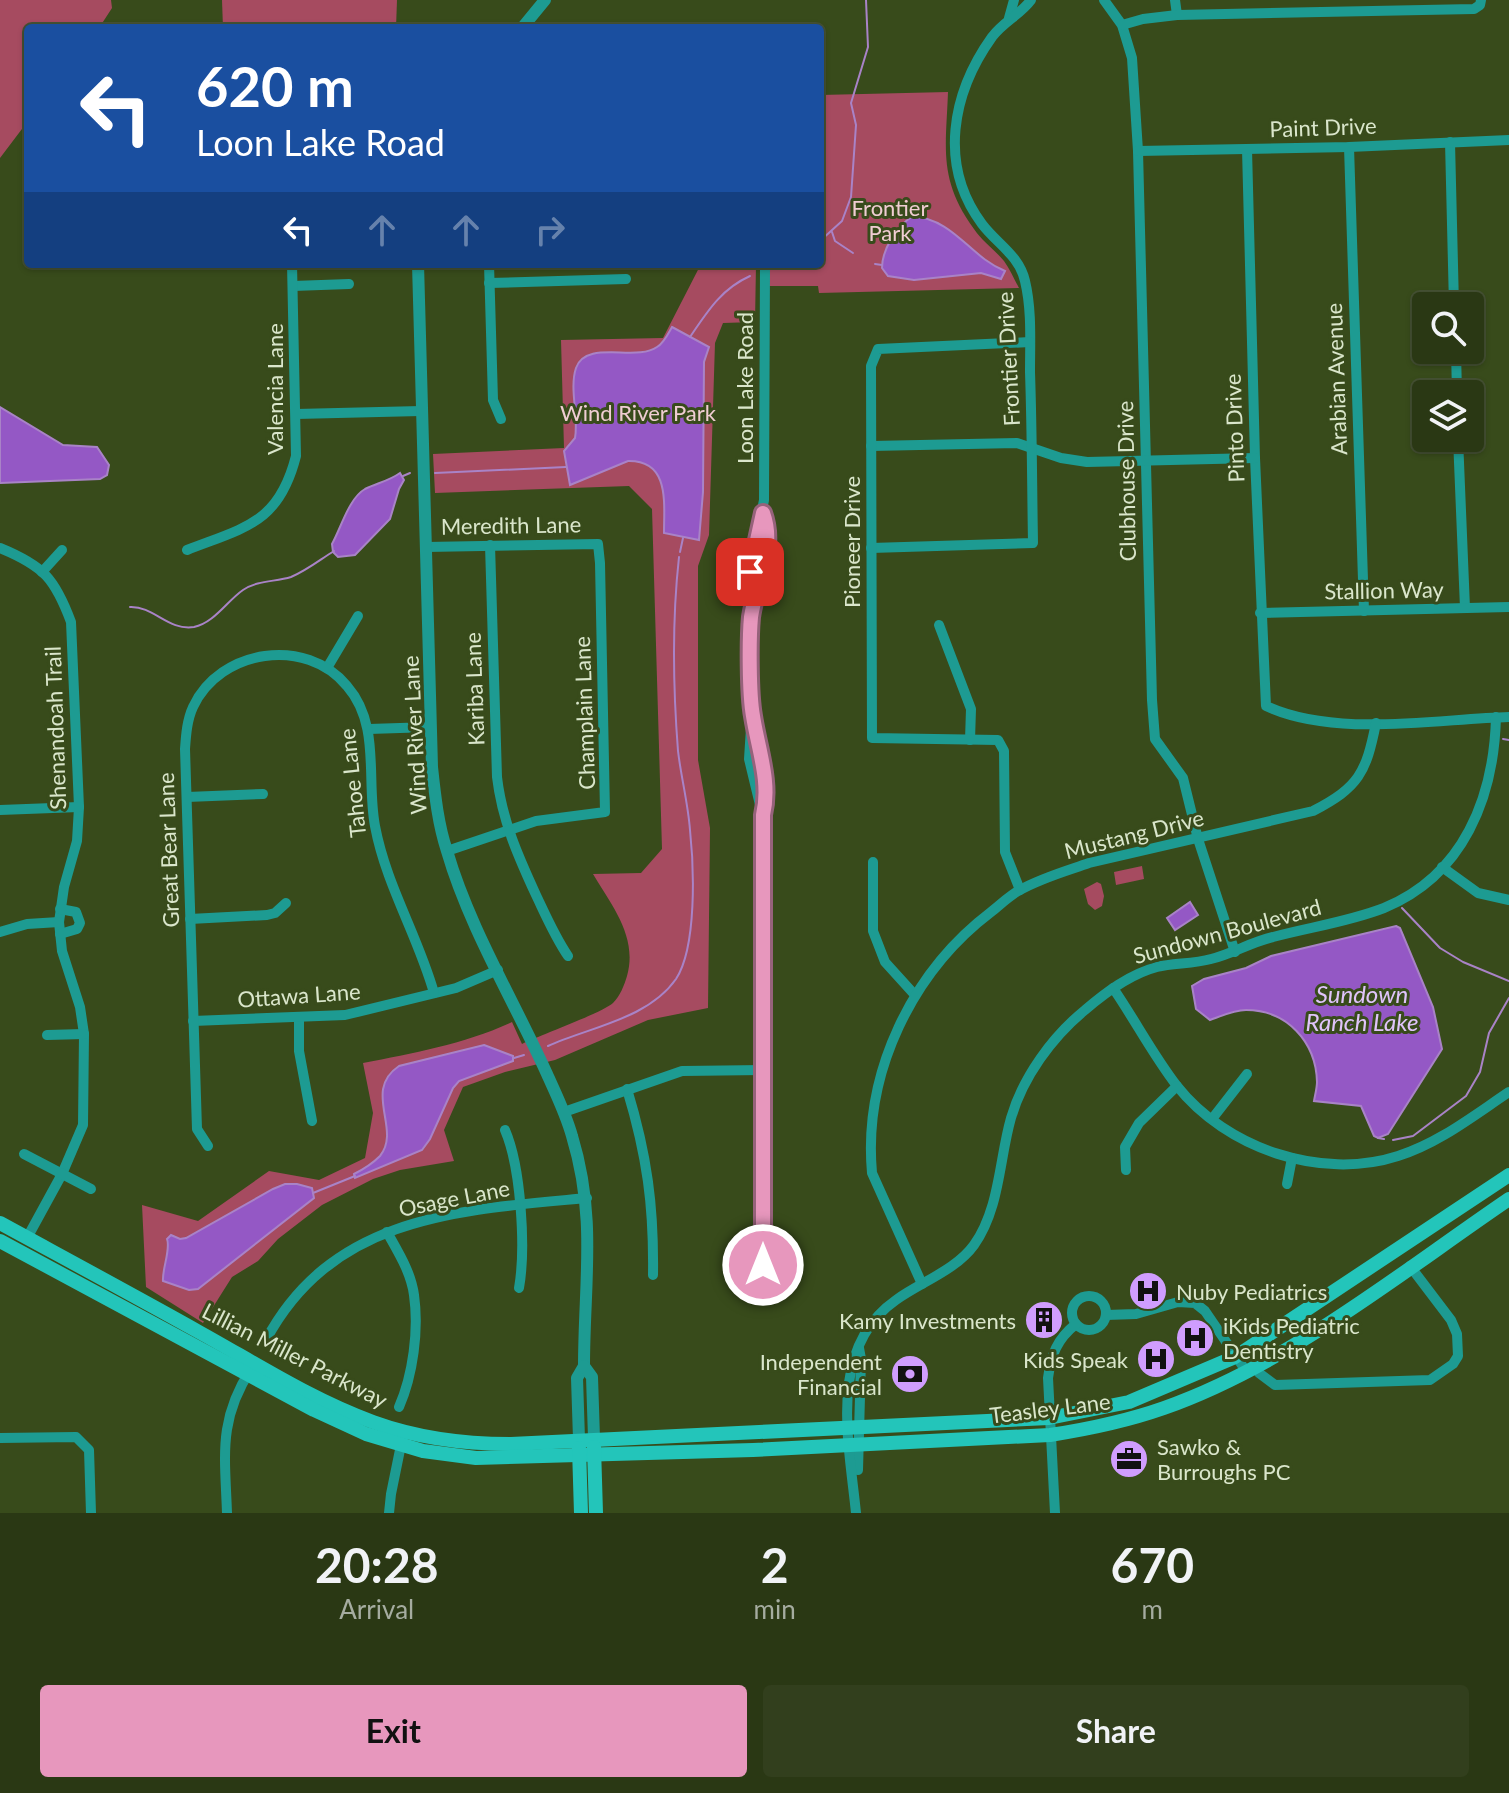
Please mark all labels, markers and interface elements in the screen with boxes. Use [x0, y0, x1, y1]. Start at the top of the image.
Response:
text: 620 m [196, 52, 354, 119]
icon: left [64, 56, 168, 160]
street label: Paint Drive [1269, 112, 1377, 142]
text: Loon Lake Road [196, 120, 445, 164]
park label: Frontier Park [852, 194, 928, 246]
icon: left [276, 208, 320, 252]
icon: ahead [360, 208, 404, 252]
icon: ahead [444, 208, 488, 252]
icon: right [528, 208, 572, 252]
street label: Frontier Drive [991, 291, 1025, 427]
map controls [1412, 292, 1484, 452]
button: search [1412, 292, 1484, 364]
street label: Arabian Avenue [1320, 302, 1352, 456]
street label: Loon Lake Road [731, 312, 758, 464]
street label: Valencia Lane [261, 323, 288, 455]
street label: Pinto Drive [1219, 373, 1249, 483]
button: layers [1412, 380, 1484, 452]
park label: Wind River Park [560, 399, 717, 426]
street label: Clubhouse Drive [1111, 400, 1141, 562]
street label: Pioneer Drive [838, 476, 865, 608]
street label: Meredith Lane [441, 510, 581, 540]
pin [716, 538, 784, 606]
icon: arrive [728, 550, 772, 594]
street label: Stallion Way [1324, 575, 1445, 605]
street label: Kariba Lane [459, 632, 489, 746]
street label: Champlain Lane [568, 636, 600, 790]
street label: Shenandoah Trail [39, 646, 71, 810]
street label: Wind River Lane [396, 655, 432, 815]
street label: Tahoe Lane [333, 727, 371, 839]
street label: Great Bear Lane [152, 772, 184, 928]
street label: Mustang Drive [1062, 804, 1206, 864]
street label: Sundown Boulevard [1130, 893, 1324, 969]
street label: Ottawa Lane [237, 977, 361, 1013]
water label: Sundown Ranch Lake [1305, 979, 1419, 1036]
street label: Osage Lane [396, 1174, 512, 1222]
position arrow [721, 1223, 805, 1307]
hospital icon: Nuby Pediatrics [1127, 1270, 1169, 1312]
place label: Nuby Pediatrics [1176, 1278, 1327, 1305]
street label: Lillian Miller Parkway [198, 1297, 393, 1414]
building icon: Kamy Investments [1023, 1299, 1065, 1341]
place label: Kamy Investments [839, 1307, 1016, 1334]
place label: iKids Pediatric Dentistry [1223, 1312, 1360, 1364]
hospital icon: iKids Pediatric Dentistry [1174, 1317, 1216, 1359]
hospital icon: Kids Speak [1135, 1338, 1177, 1380]
place label: Kids Speak [1023, 1346, 1129, 1373]
place label: Independent Financial [760, 1348, 882, 1400]
bank icon: Independent Financial [889, 1353, 931, 1395]
street label: Teasley Lane [988, 1387, 1112, 1429]
place label: Sawko & Burroughs PC [1157, 1433, 1291, 1485]
office icon: Sawko & Burroughs PC [1108, 1438, 1150, 1480]
text: 20:28 [315, 1536, 439, 1593]
text: 2 [761, 1536, 789, 1593]
text: 670 [1111, 1536, 1194, 1593]
text: Arrival [339, 1593, 414, 1625]
text: min [754, 1593, 796, 1625]
text: m [1142, 1593, 1163, 1625]
button: Exit [40, 1685, 747, 1777]
button: Share [763, 1685, 1469, 1777]

